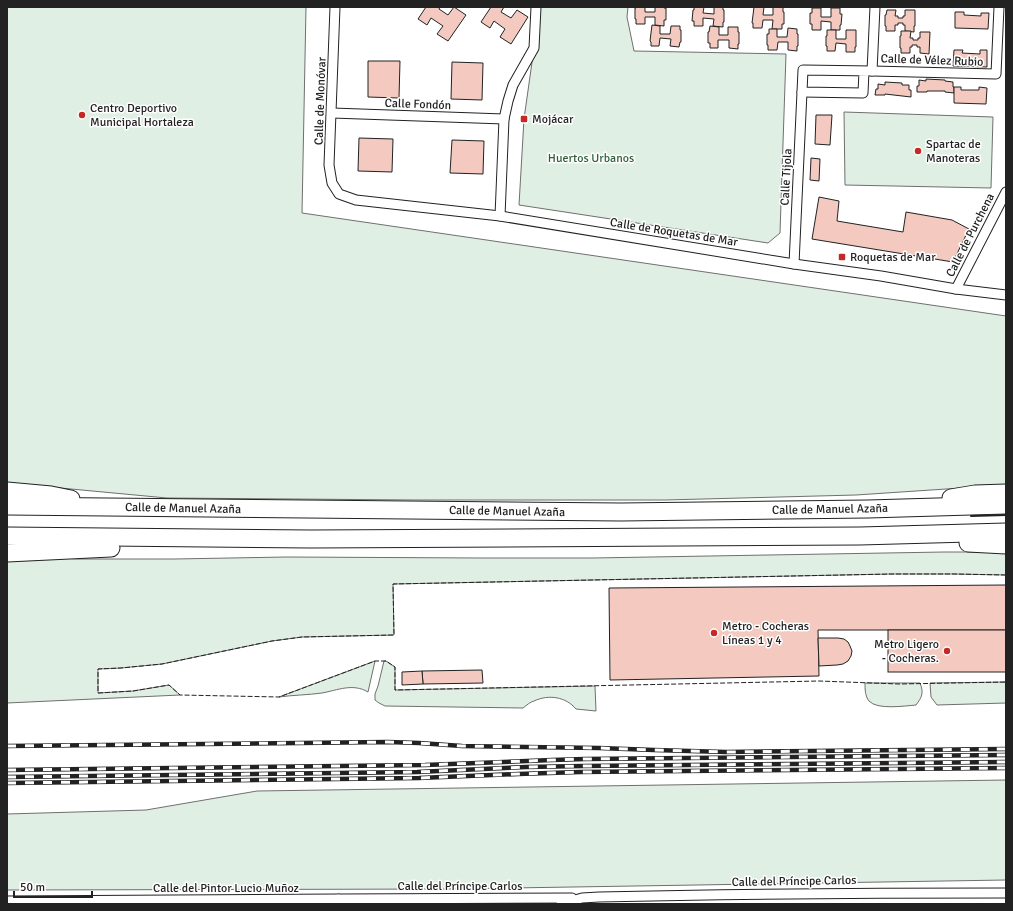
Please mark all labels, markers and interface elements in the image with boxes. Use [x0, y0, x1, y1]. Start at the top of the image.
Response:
street label: Calle de Vélez Rubio [880, 51, 984, 70]
street label: Calle de Monóvar [311, 56, 330, 145]
street label: Calle Fondón [384, 96, 451, 113]
place label: Centro Deportivo Municipal Hortaleza [90, 101, 194, 130]
marker: Centro Deportivo Municipal Hortaleza [77, 110, 87, 120]
place label: Mojácar [532, 112, 574, 127]
marker: Mojácar [519, 114, 529, 124]
place label: Spartac de Manoteras [926, 137, 981, 166]
marker: Spartac de Manoteras [913, 146, 923, 156]
street label: Calle Tijola [778, 148, 795, 206]
park label: Huertos Urbanos [548, 151, 634, 166]
street label: Calle de Purchena [943, 191, 998, 280]
street label: Calle de Roquetas de Mar [609, 215, 739, 250]
place label: Roquetas de Mar [850, 250, 936, 265]
marker: Roquetas de Mar [837, 252, 847, 262]
street label: Calle de Manuel Azaña [125, 500, 241, 517]
street label: Calle de Manuel Azaña [772, 501, 888, 518]
street label: Calle de Manuel Azaña [449, 503, 565, 520]
place label: Metro - Cocheras Líneas 1 y 4 [722, 619, 809, 648]
marker: Metro - Cocheras Líneas 1 y 4 [709, 628, 719, 638]
place label: Metro Ligero - Cocheras. [874, 637, 939, 666]
marker: Metro Ligero - Cocheras. [942, 646, 952, 656]
scale bar [14, 873, 92, 899]
street label: Calle del Príncipe Carlos [731, 873, 857, 890]
street label: Calle del Príncipe Carlos [398, 879, 522, 894]
text: 50 m [20, 880, 45, 895]
street label: Calle del Pintor Lucio Muñoz [153, 881, 299, 896]

